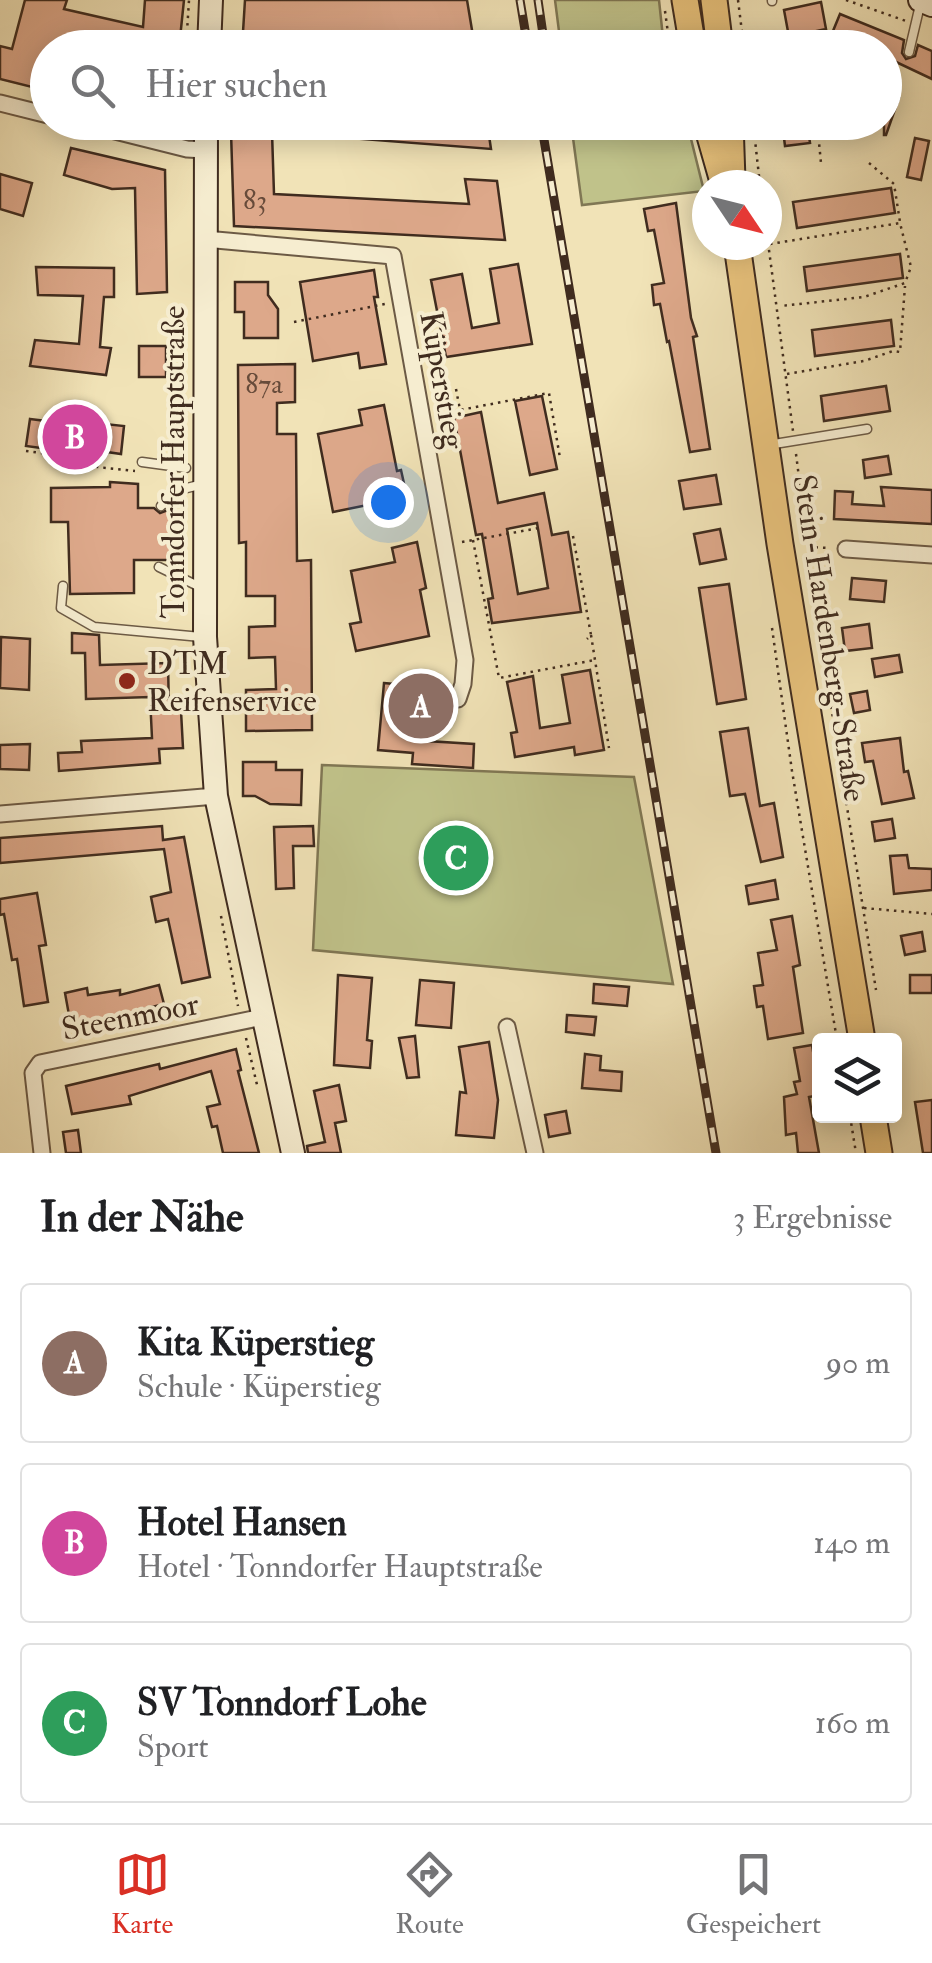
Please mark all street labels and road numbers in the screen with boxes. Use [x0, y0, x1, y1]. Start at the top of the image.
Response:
street label: Tonndorfer Hauptstraße [154, 306, 194, 618]
street label: Küperstieg [410, 308, 474, 453]
street label: Stein-Hardenberg-Straße [783, 472, 875, 805]
street label: Steenmoor [58, 984, 202, 1050]

